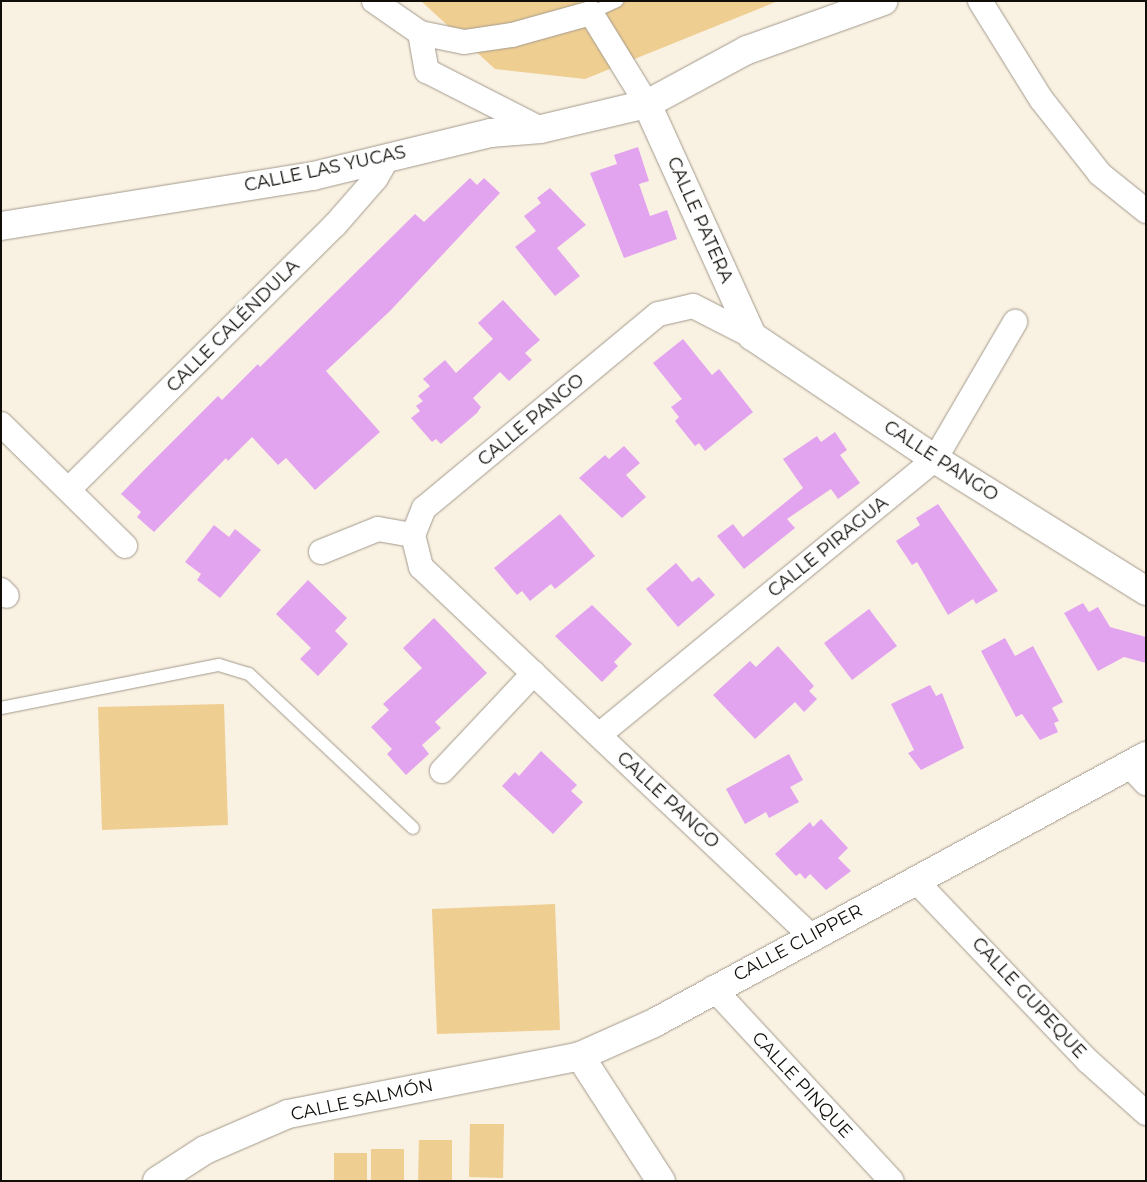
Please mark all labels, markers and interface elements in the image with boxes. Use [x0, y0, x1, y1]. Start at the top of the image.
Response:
street label: CALLE LAS YUCAS [242, 141, 408, 197]
street label: CALLE PATERA [662, 153, 738, 287]
street label: CALLE CALÉNDULA [162, 255, 304, 397]
street label: CALLE PANGO [474, 369, 588, 471]
street label: CALLE PANGO [880, 416, 1002, 506]
street label: CALLE PIRAGUA [764, 492, 892, 602]
street label: CALLE PANGO [612, 747, 724, 853]
street label: CALLE CLIPPER [730, 900, 866, 986]
street label: CALLE GUPEQUE [967, 933, 1091, 1063]
street label: CALLE PINQUE [747, 1027, 857, 1143]
street label: CALLE SALMÓN [289, 1074, 435, 1126]

